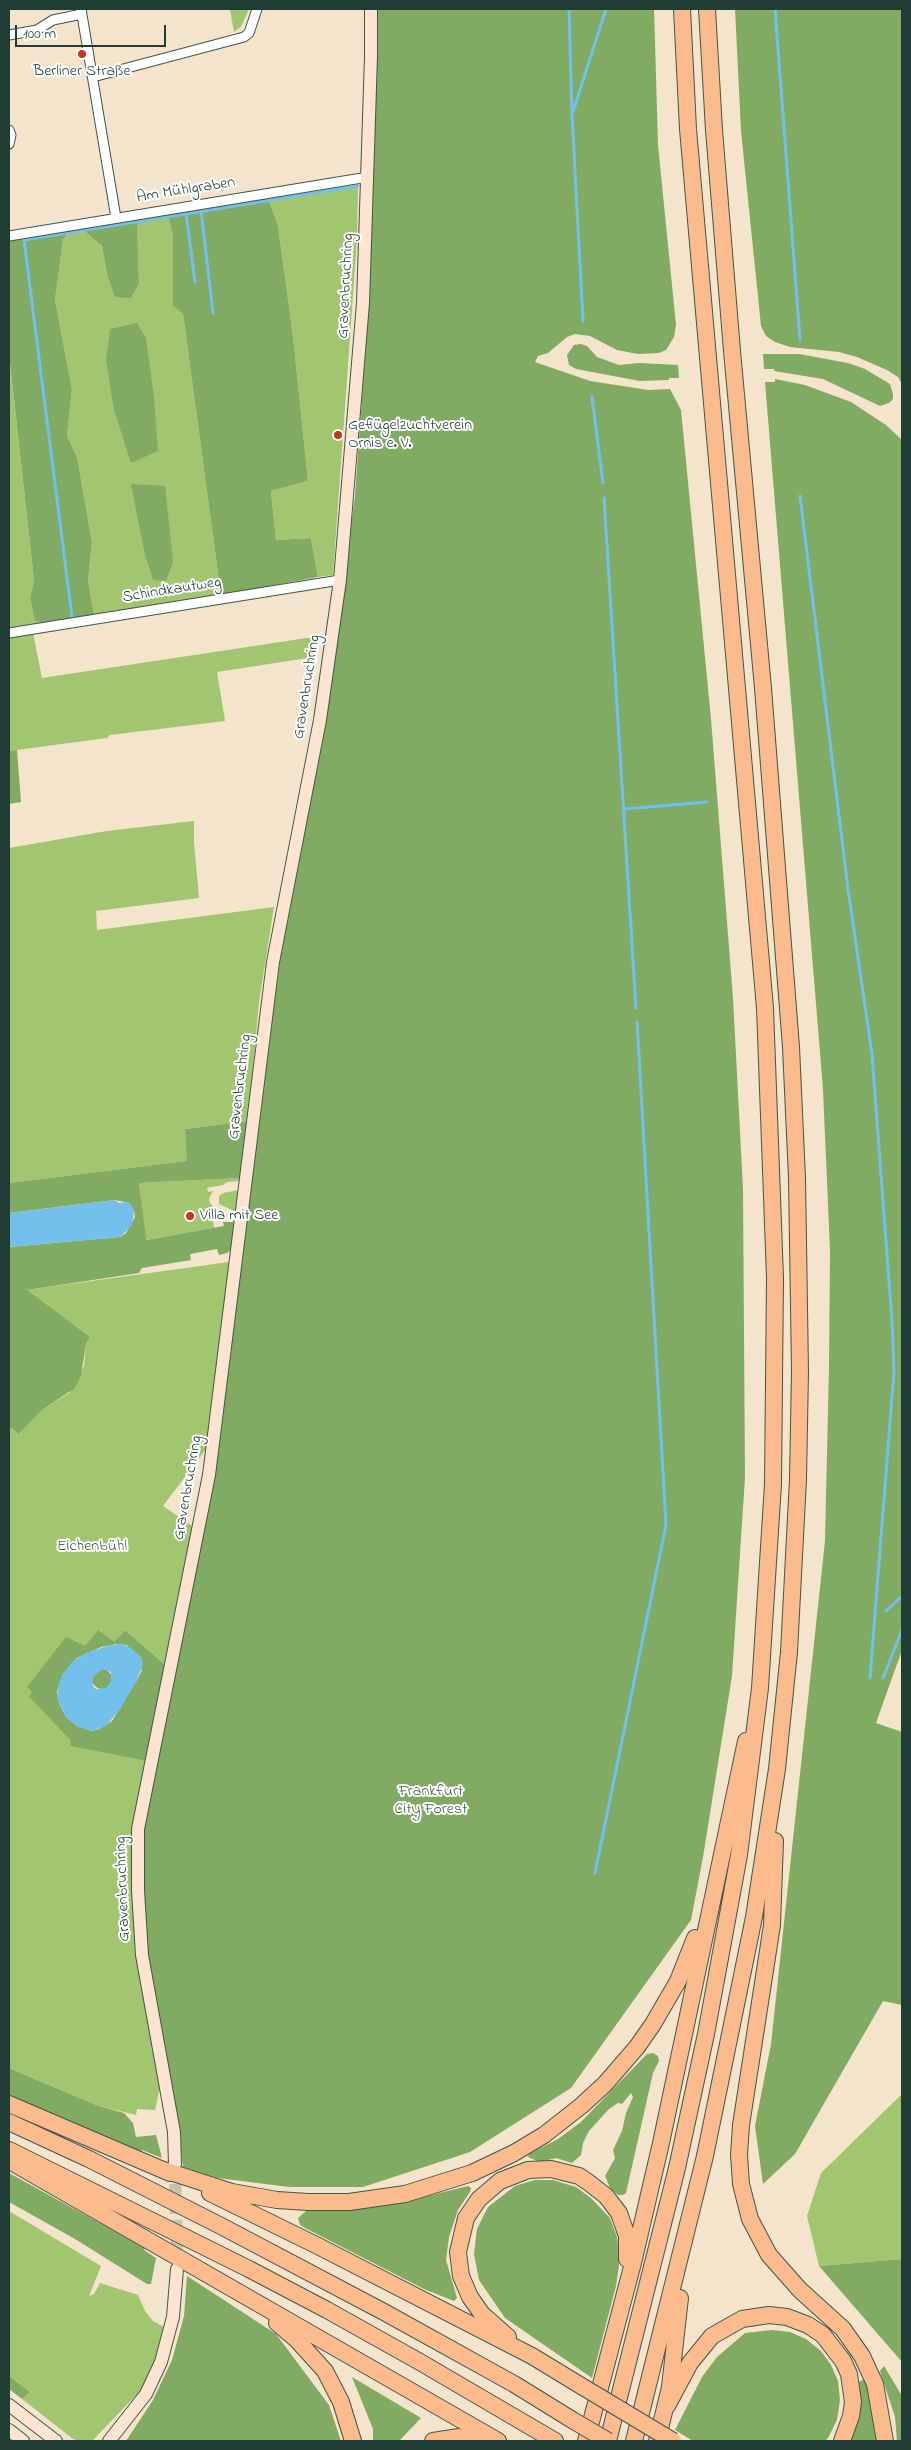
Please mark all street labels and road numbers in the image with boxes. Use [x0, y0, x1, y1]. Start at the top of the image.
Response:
street label: Am Mühlgraben [135, 174, 237, 208]
street label: Gravenbruchring [335, 233, 359, 339]
street label: Schindkautweg [121, 574, 223, 608]
street label: Gravenbruchring [290, 633, 326, 741]
street label: Gravenbruchring [225, 1033, 257, 1141]
street label: Gravenbruchring [170, 1434, 208, 1542]
street label: Gravenbruchring [113, 1836, 135, 1942]

